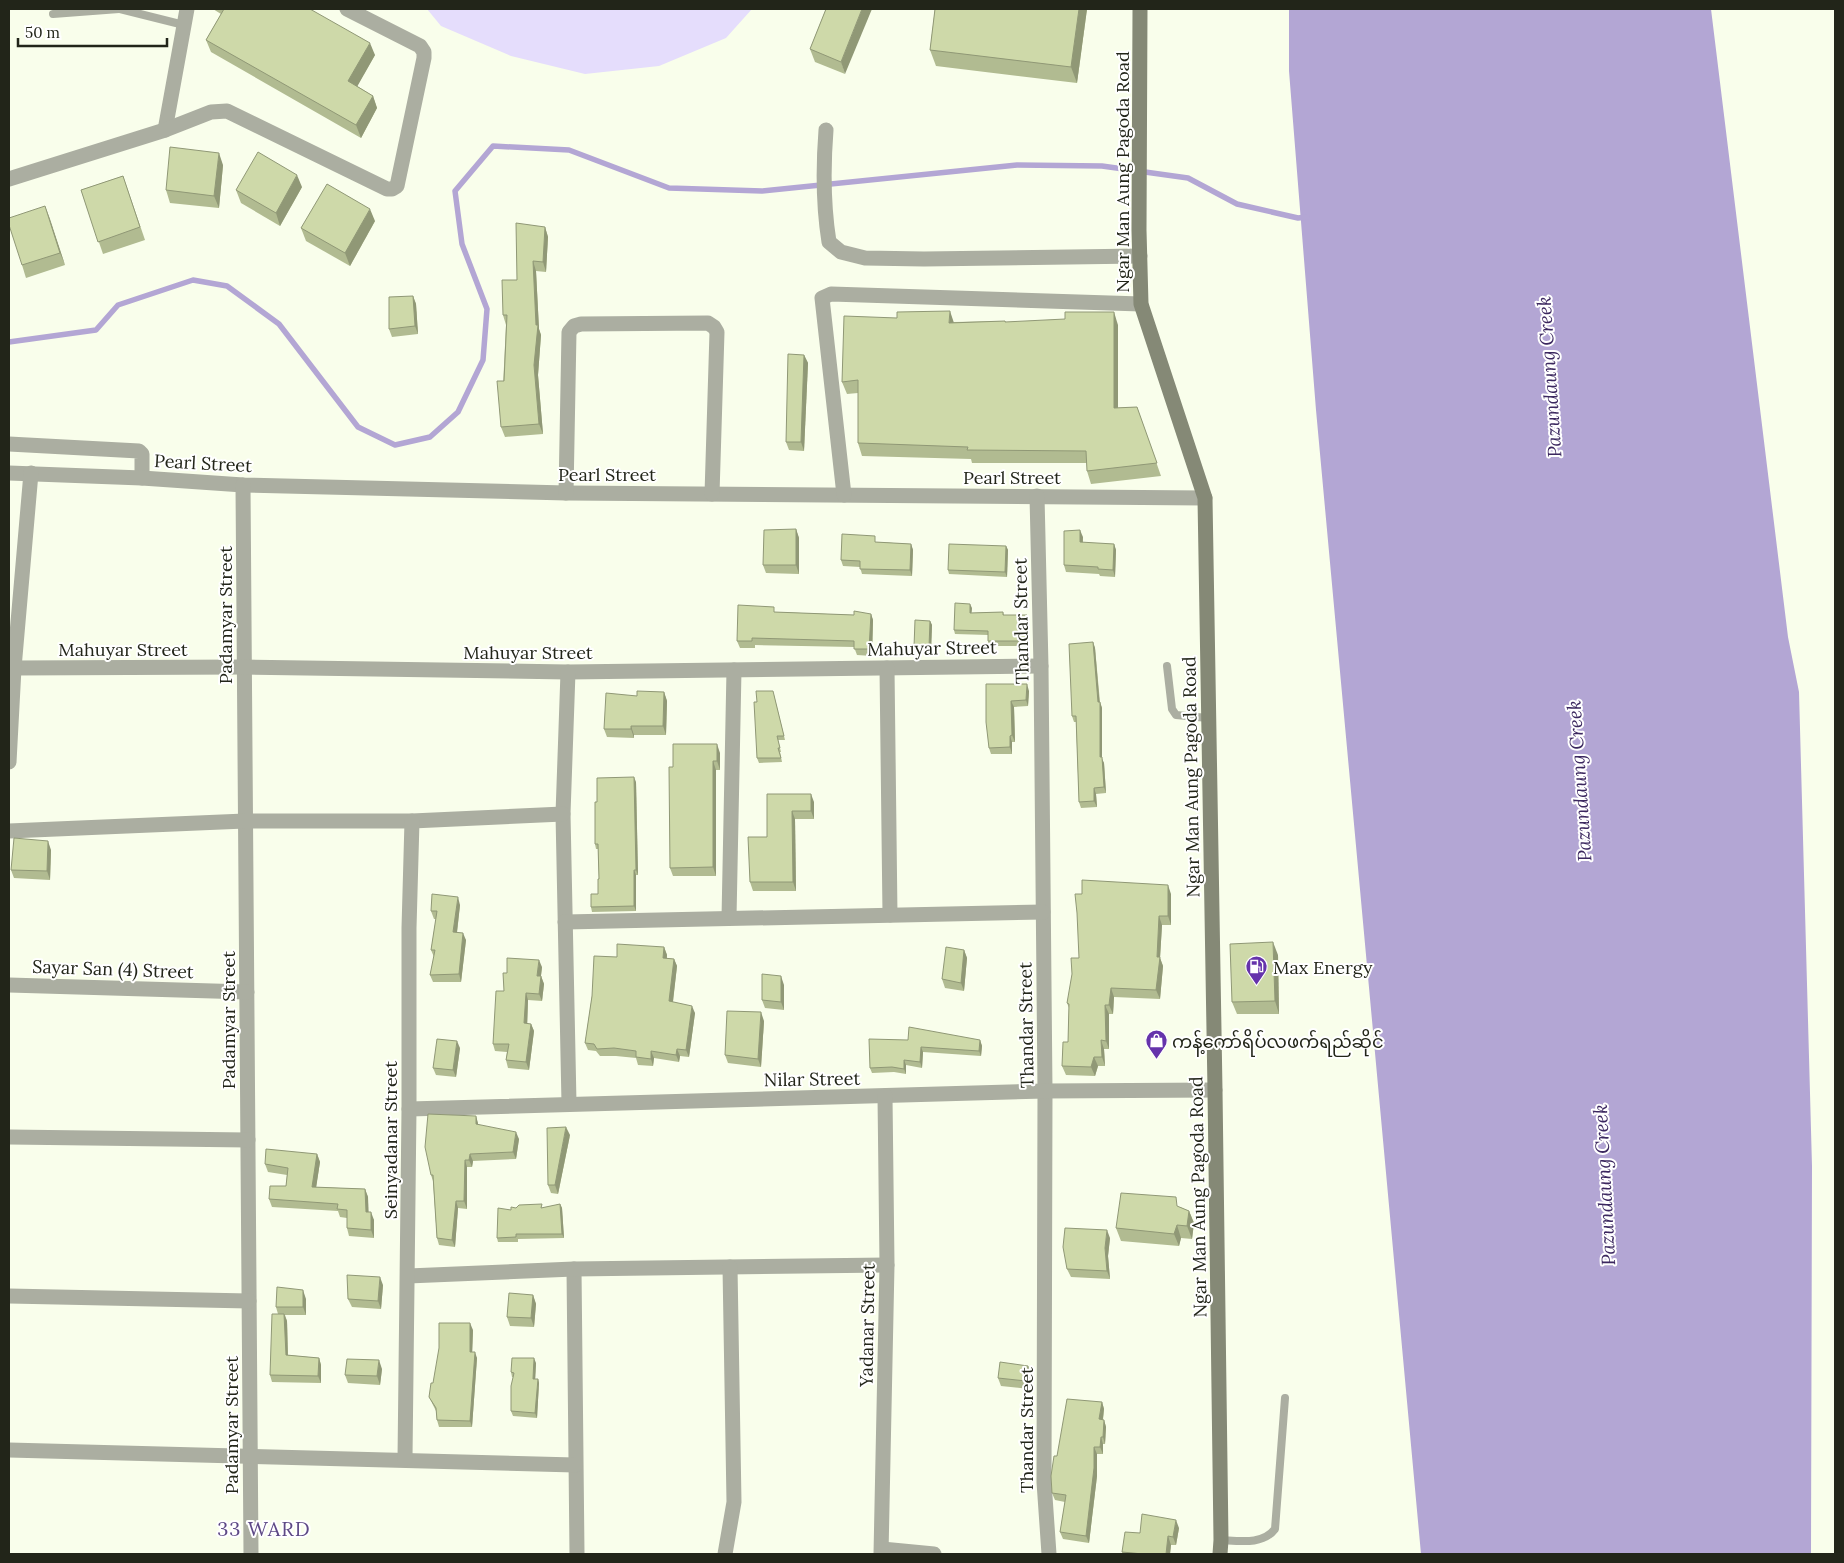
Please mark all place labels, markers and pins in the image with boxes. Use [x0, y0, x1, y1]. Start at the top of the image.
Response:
fuel station icon: Max Energy [1245, 955, 1269, 986]
place label: Max Energy [1273, 956, 1373, 979]
place label: ကန့်ကော်ရိပ်လဖက်ရည်ဆိုင် [1172, 1028, 1384, 1057]
shop icon: ကန့်ကော်ရိပ်လဖက်ရည်ဆိုင် [1144, 1029, 1168, 1060]

